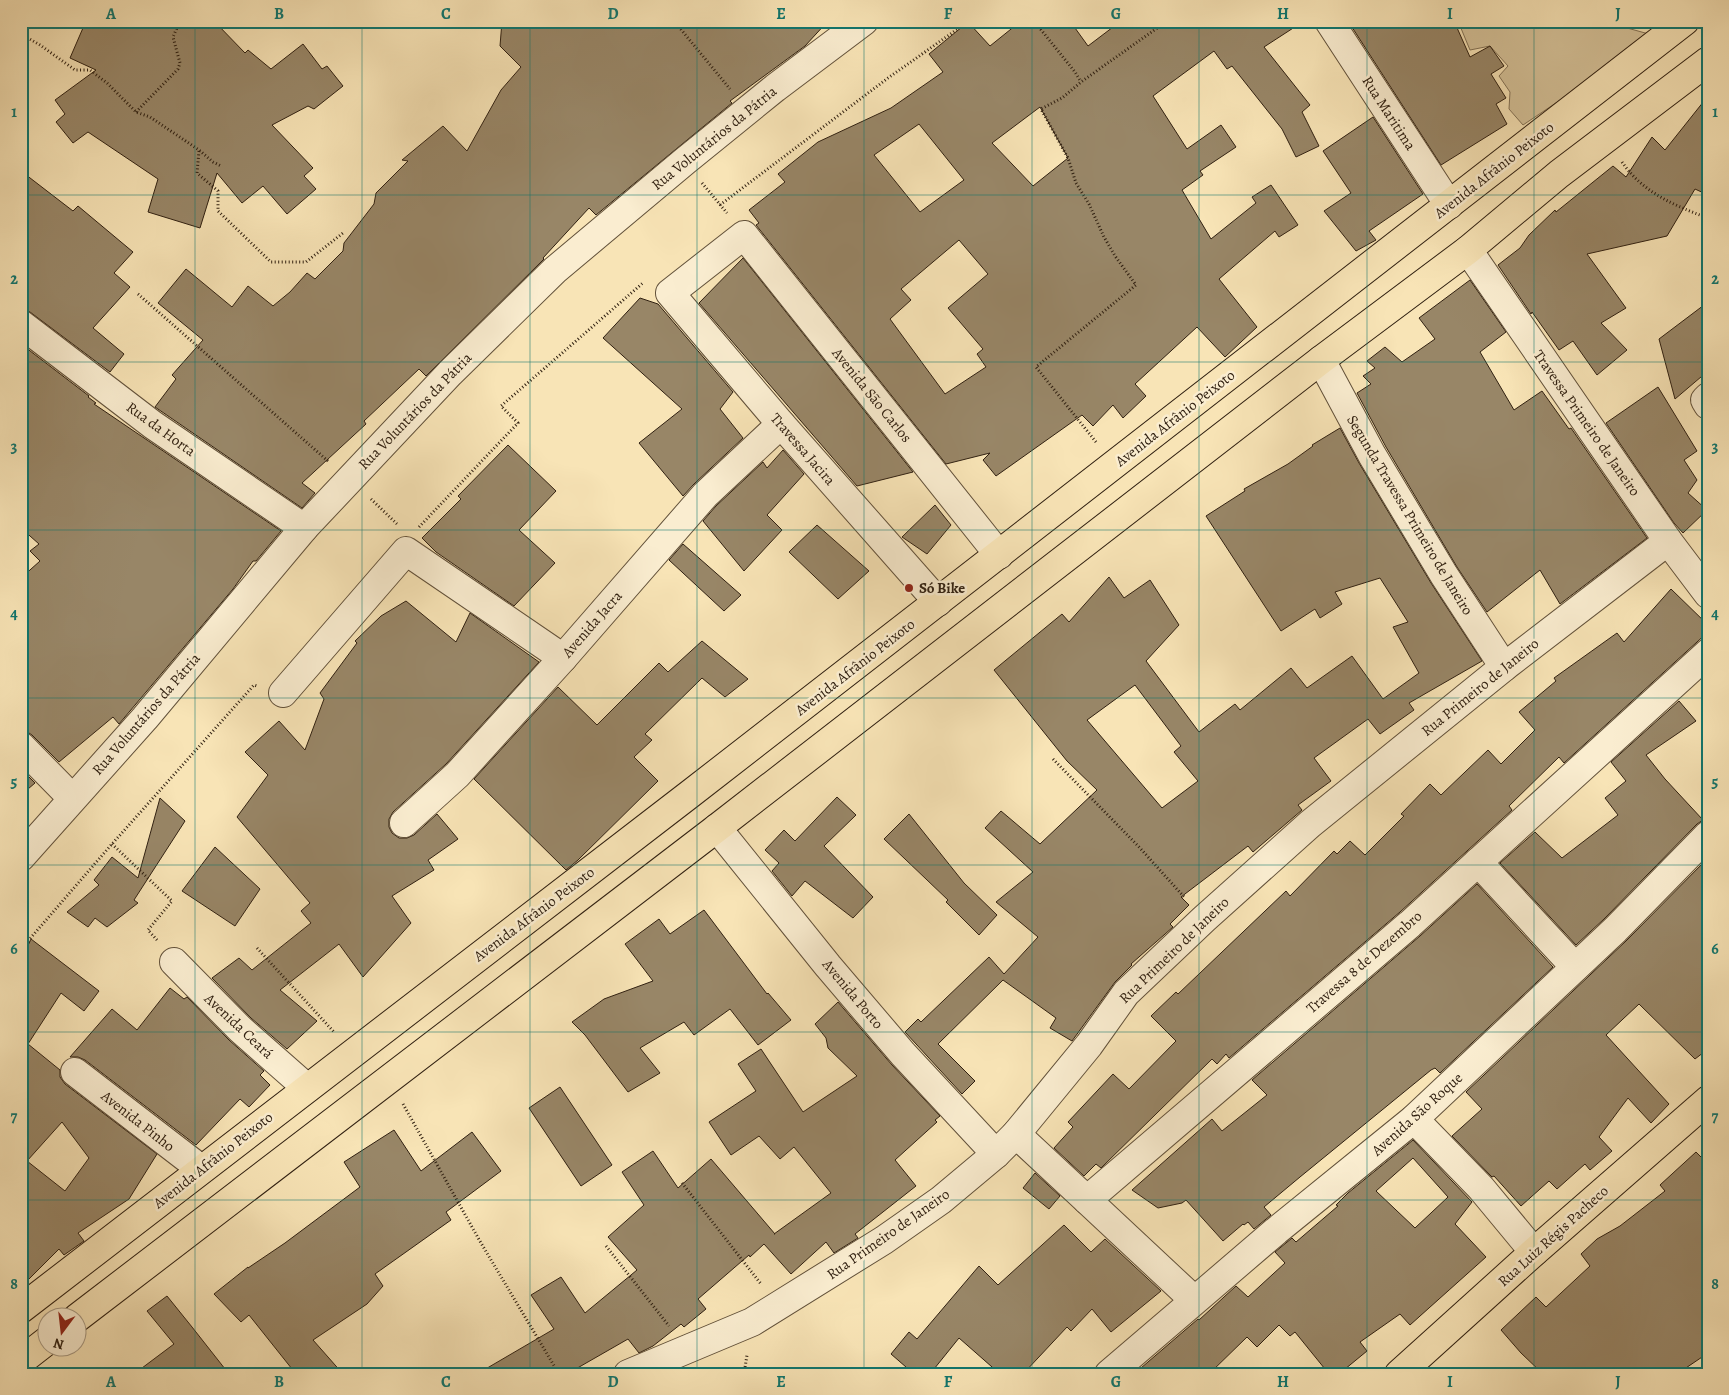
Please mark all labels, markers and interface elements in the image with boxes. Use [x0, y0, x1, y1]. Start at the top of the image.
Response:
text: A [105, 3, 117, 25]
text: B [274, 3, 284, 25]
text: C [441, 3, 451, 25]
text: D [607, 3, 619, 25]
text: E [776, 3, 786, 25]
text: F [944, 3, 953, 25]
text: G [1111, 3, 1121, 25]
text: H [1277, 3, 1289, 25]
text: I [1447, 3, 1453, 25]
text: J [1615, 3, 1621, 25]
street label: Rua Maritima [1357, 72, 1421, 154]
street label: Rua Voluntários da Pátria [647, 81, 781, 195]
text: 1 [11, 101, 17, 123]
text: 1 [1712, 101, 1718, 123]
street label: Avenida Afrânio Peixoto [1429, 117, 1558, 224]
text: 2 [10, 268, 18, 290]
text: 2 [1711, 268, 1719, 290]
street label: Avenida São Carlos [827, 343, 916, 447]
street label: Travessa Primeiro de Janeiro [1529, 346, 1645, 500]
street label: Rua Voluntários da Pátria [354, 348, 476, 474]
street label: Avenida Afrânio Peixoto [1110, 365, 1239, 472]
street label: Rua da Horta [122, 397, 200, 461]
street label: Travessa Jacira [766, 409, 840, 489]
street label: Segunda Travessa Primeiro de Janeiro [1342, 411, 1478, 619]
text: 3 [11, 436, 18, 458]
text: 3 [1712, 436, 1719, 458]
place label: Só Bike [919, 578, 965, 598]
marker: Só Bike [903, 582, 915, 594]
street label: Avenida Jacra [557, 586, 627, 662]
text: 4 [10, 603, 18, 625]
text: 4 [1711, 603, 1719, 625]
street label: Avenida Afrânio Peixoto [790, 614, 919, 721]
street label: Rua Primeiro de Janeiro [1417, 633, 1543, 741]
street label: Rua Voluntários da Pátria [87, 649, 205, 779]
text: 5 [11, 771, 18, 793]
text: 5 [1712, 771, 1719, 793]
street label: Avenida Afrânio Peixoto [469, 862, 599, 967]
street label: Rua Primeiro de Janeiro [1115, 892, 1233, 1008]
street label: Travessa 8 de Dezembro [1302, 906, 1426, 1018]
text: 6 [10, 938, 18, 960]
text: 6 [1711, 938, 1719, 960]
street label: Avenida Porto [817, 954, 888, 1033]
street label: Avenida Ceará [199, 988, 278, 1063]
street label: Avenida São Roque [1366, 1068, 1467, 1161]
street label: Avenida Pinho [96, 1085, 179, 1156]
text: 7 [11, 1106, 18, 1128]
text: 7 [1712, 1106, 1719, 1128]
street label: Avenida Afrânio Peixoto [148, 1107, 277, 1214]
street label: Rua Luiz Régis Pacheco [1493, 1181, 1613, 1291]
street label: Rua Primeiro de Janeiro [823, 1184, 953, 1284]
text: 8 [10, 1273, 18, 1295]
text: 8 [1711, 1273, 1719, 1295]
north arrow [38, 1308, 88, 1358]
text: N [51, 1334, 66, 1355]
text: A [105, 1371, 117, 1393]
text: B [274, 1371, 284, 1393]
text: C [441, 1371, 451, 1393]
text: D [607, 1371, 619, 1393]
text: E [776, 1371, 786, 1393]
text: F [944, 1371, 953, 1393]
text: G [1111, 1371, 1121, 1393]
text: H [1277, 1371, 1289, 1393]
text: I [1447, 1371, 1453, 1393]
text: J [1615, 1371, 1621, 1393]

